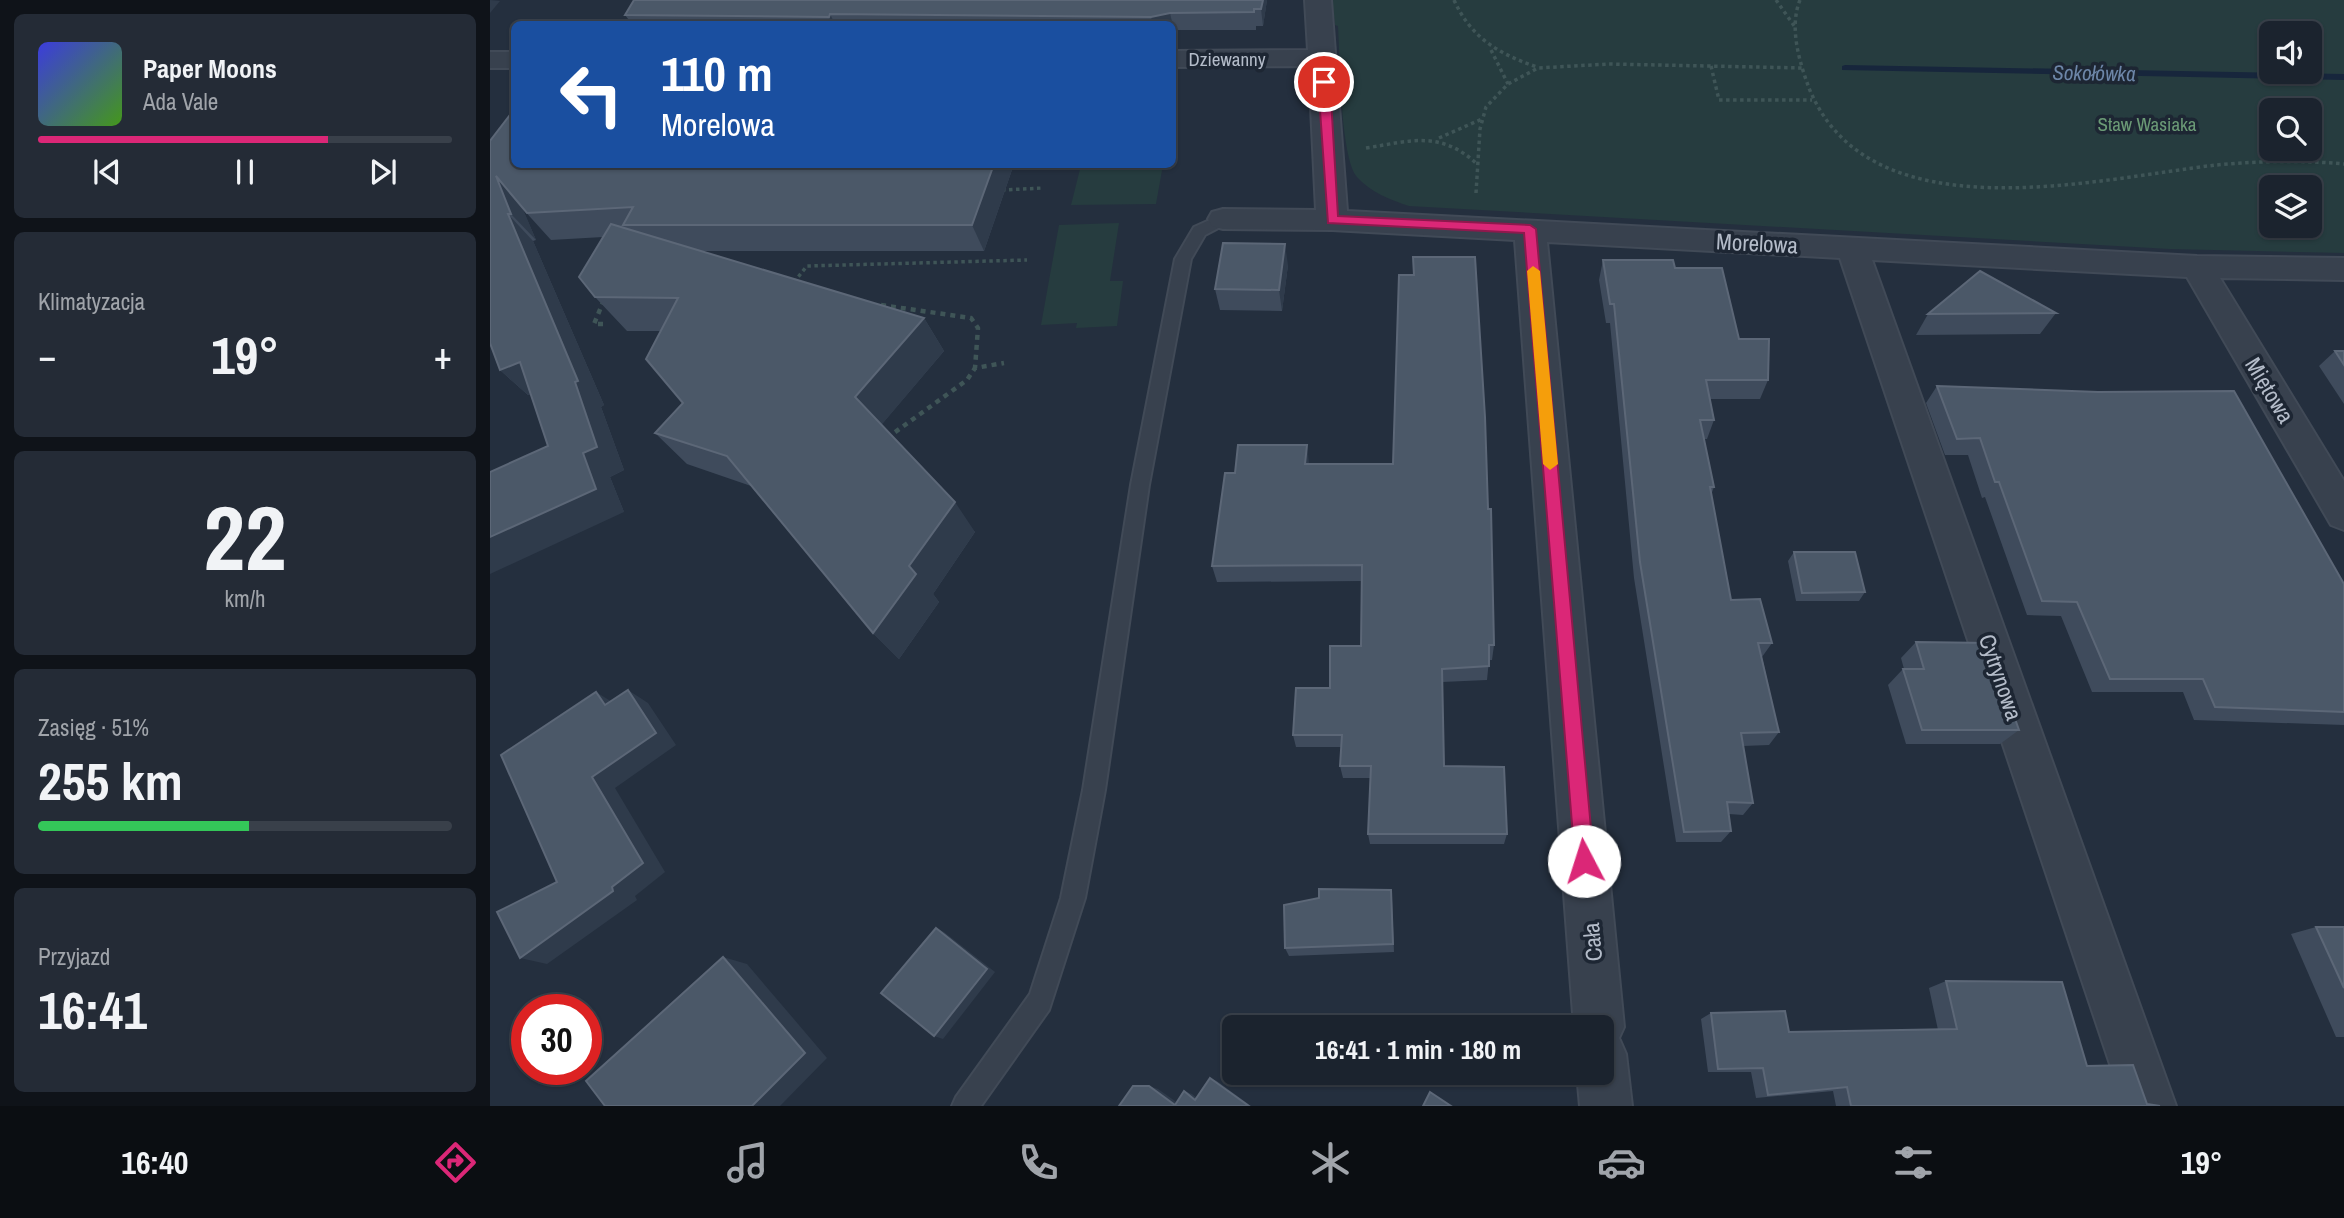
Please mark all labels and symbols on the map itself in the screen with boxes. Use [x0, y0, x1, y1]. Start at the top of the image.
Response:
street label: Dziewanny [1188, 46, 1266, 72]
pin [1294, 52, 1354, 112]
water label: Sokołówka [2052, 58, 2136, 88]
park label: Staw Wasiaka [2097, 111, 2197, 137]
street label: Morelowa [1715, 225, 1799, 261]
street label: Miętowa [2238, 351, 2302, 429]
street label: Cytrynowa [1972, 630, 2030, 725]
position arrow [1547, 824, 1621, 898]
street label: Cała [1575, 921, 1609, 963]
speed limit sign: 30 [511, 994, 602, 1085]

